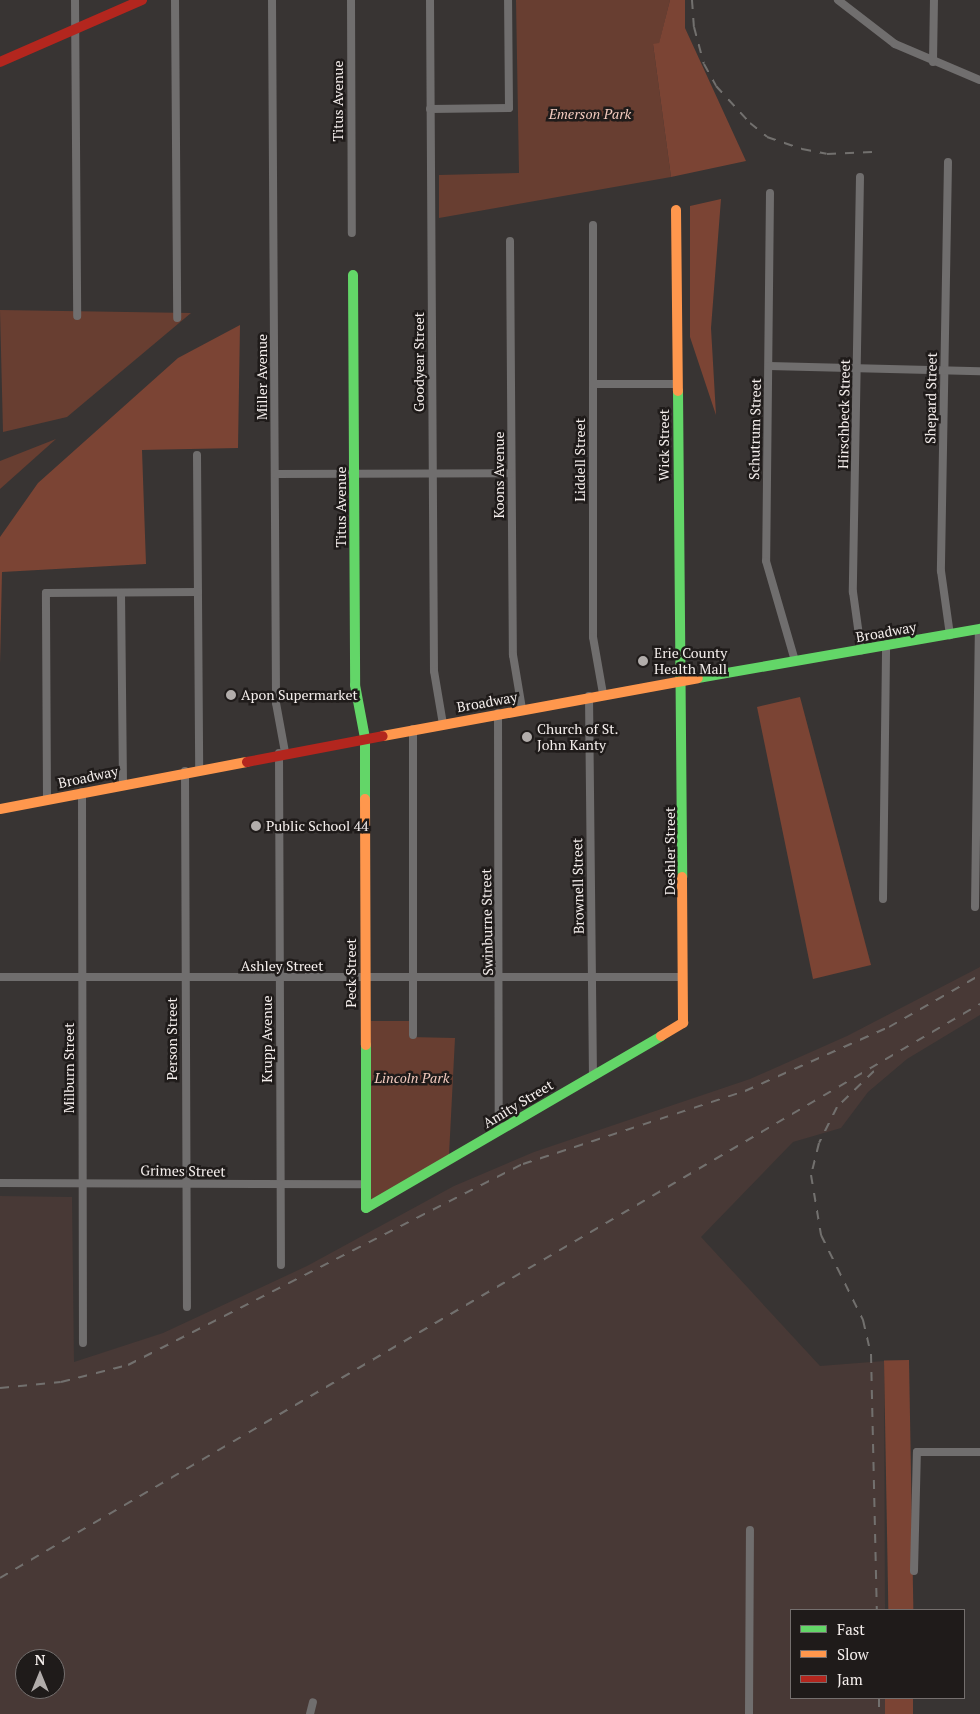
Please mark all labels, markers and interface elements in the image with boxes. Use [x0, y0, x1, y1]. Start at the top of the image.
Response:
street label: Titus Avenue [330, 60, 346, 142]
park label: Emerson Park [549, 106, 631, 122]
street label: Goodyear Street [411, 312, 427, 412]
street label: Miller Avenue [254, 334, 270, 420]
street label: Shepard Street [922, 352, 940, 444]
street label: Hirschbeck Street [835, 359, 853, 469]
street label: Schutrum Street [746, 378, 764, 480]
street label: Wick Street [656, 409, 672, 481]
street label: Liddell Street [572, 418, 588, 502]
street label: Koons Avenue [491, 431, 507, 519]
street label: Titus Avenue [333, 466, 349, 548]
street label: Broadway [855, 618, 917, 646]
place label: Erie County Health Mall [654, 645, 727, 678]
marker: Erie County Health Mall [636, 654, 650, 668]
place label: Apon Supermarket [241, 687, 358, 703]
street label: Broadway [456, 688, 518, 716]
marker: Apon Supermarket [225, 689, 237, 701]
place label: Church of St. John Kanty [537, 721, 618, 754]
marker: Church of St. John Kanty [521, 731, 533, 743]
street label: Broadway [56, 762, 120, 792]
street label: Deshler Street [662, 807, 678, 895]
place label: Public School 44 [266, 818, 369, 834]
marker: Public School 44 [250, 820, 262, 832]
street label: Brownell Street [569, 838, 587, 934]
street label: Swinburne Street [478, 868, 496, 976]
street label: Peck Street [343, 938, 359, 1008]
street label: Ashley Street [241, 958, 323, 974]
street label: Krupp Avenue [259, 995, 275, 1083]
street label: Person Street [164, 997, 180, 1081]
street label: Milburn Street [61, 1023, 77, 1113]
park label: Lincoln Park [375, 1070, 449, 1086]
street label: Amity Street [480, 1076, 556, 1132]
street label: Grimes Street [140, 1162, 226, 1180]
legend [790, 1609, 965, 1699]
text: Fast [837, 1619, 865, 1639]
text: Slow [837, 1644, 869, 1664]
north arrow [15, 1649, 65, 1699]
text: N [35, 1650, 45, 1669]
text: Jam [837, 1669, 863, 1689]

